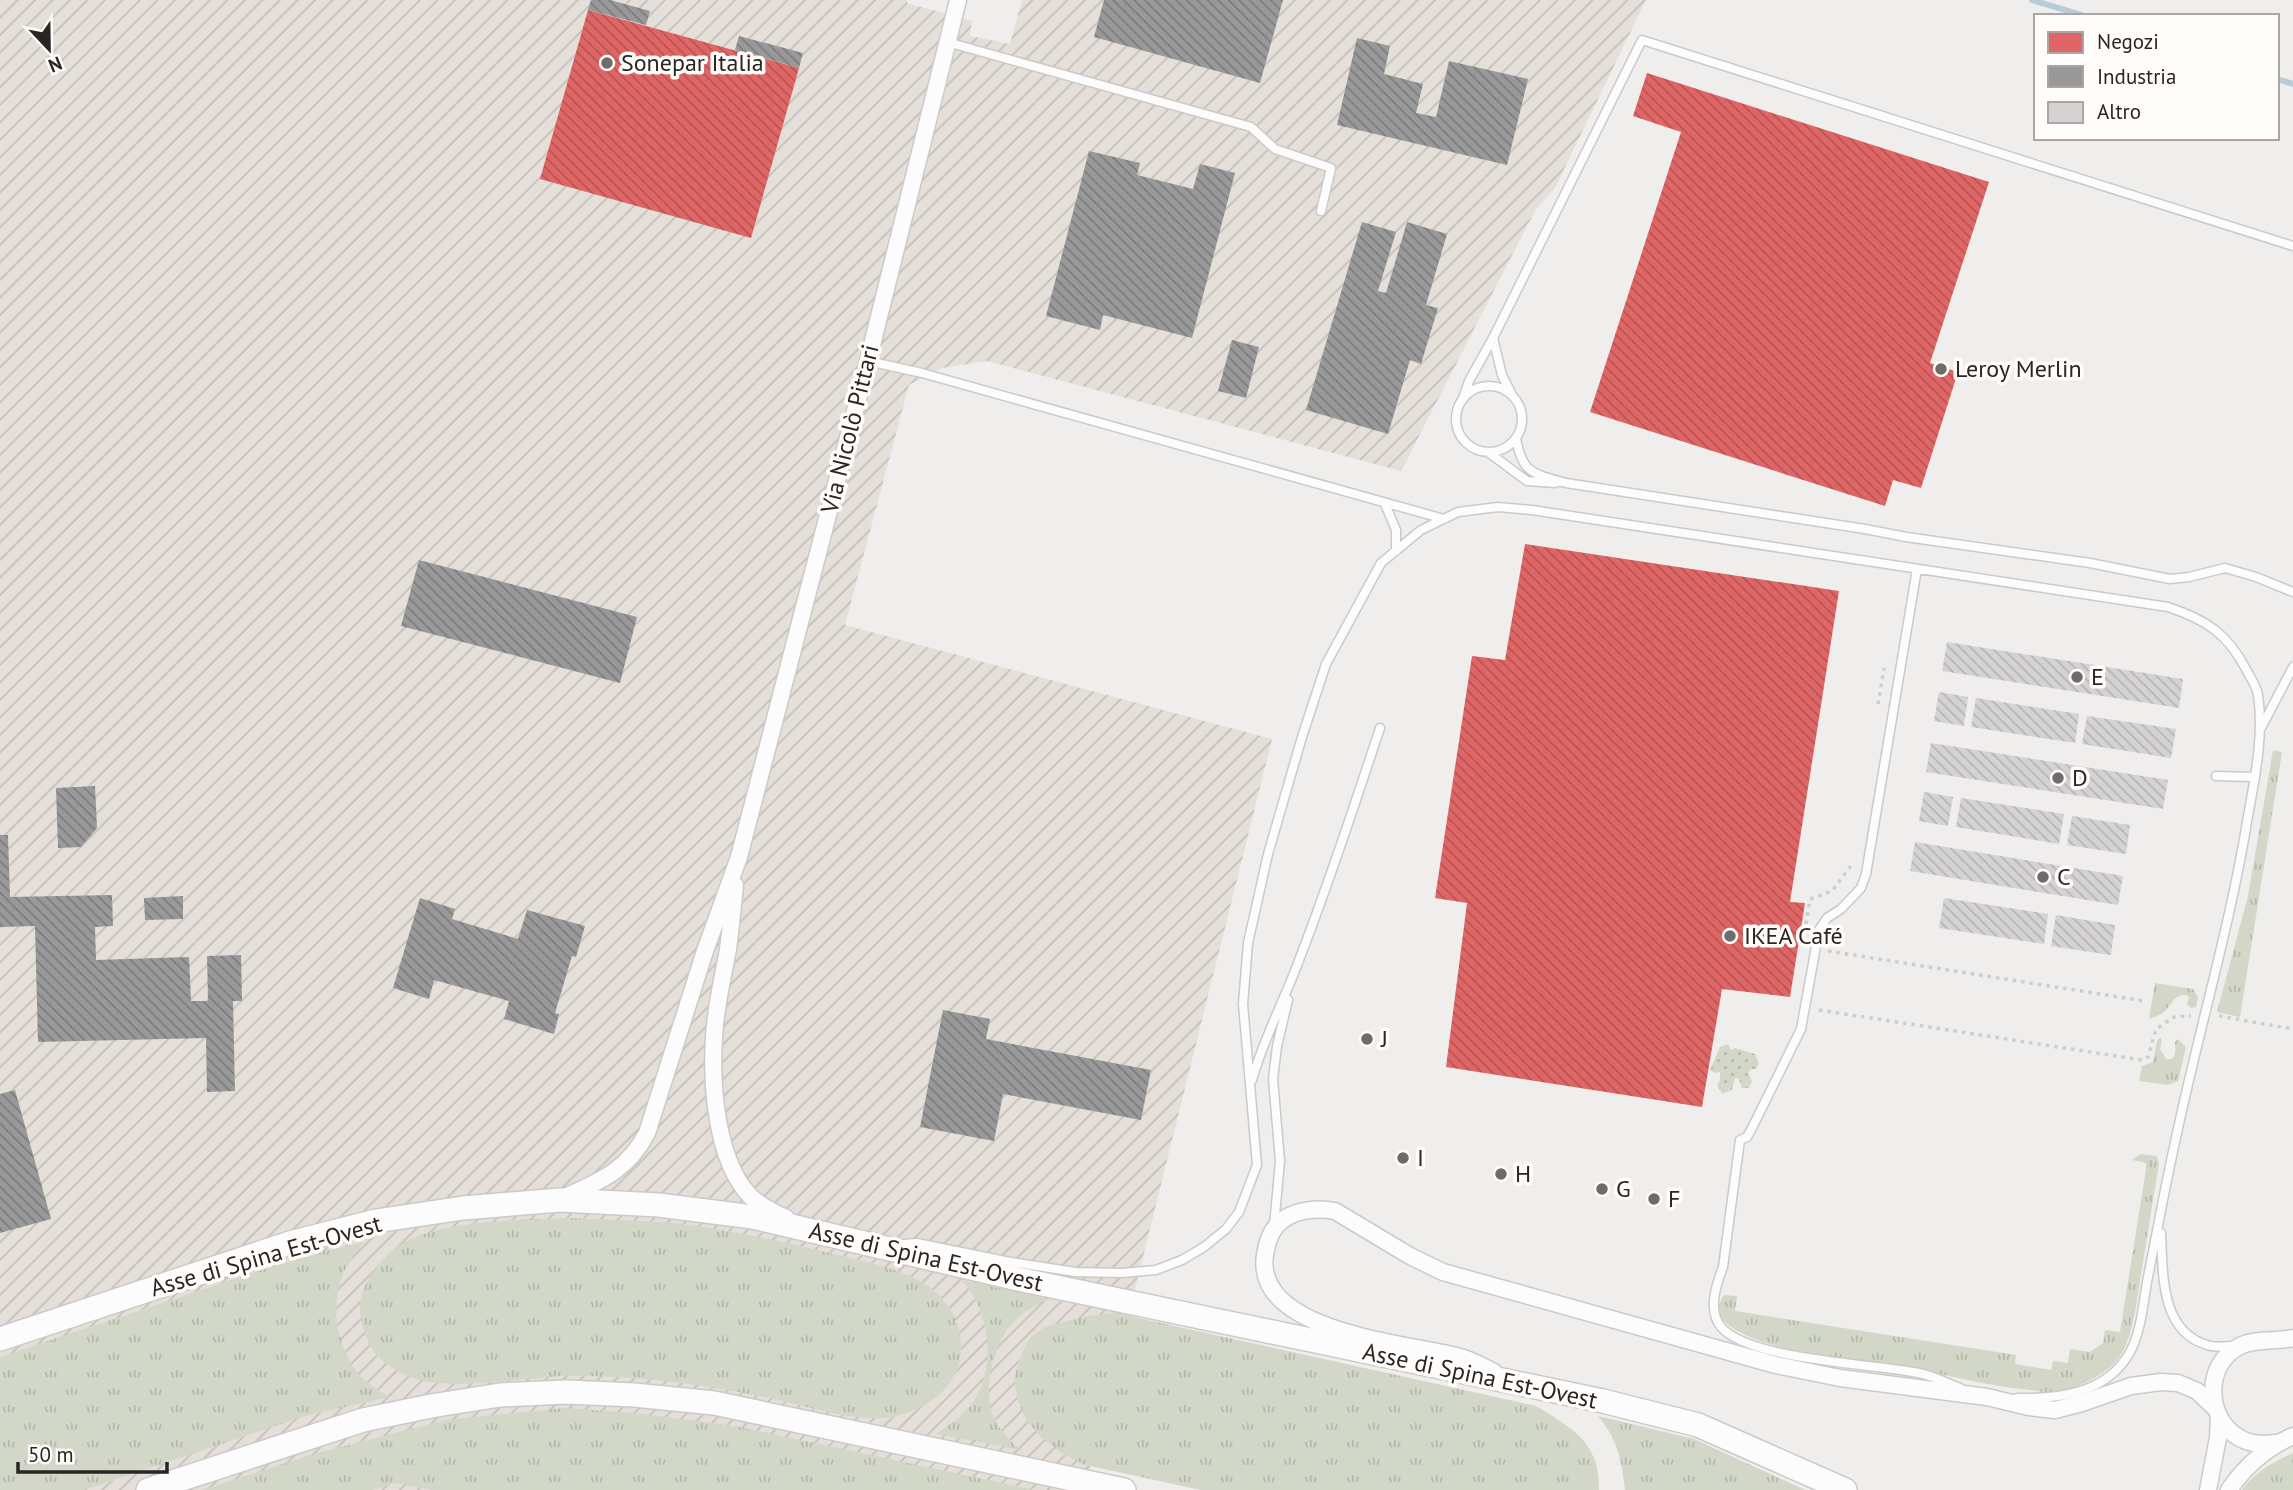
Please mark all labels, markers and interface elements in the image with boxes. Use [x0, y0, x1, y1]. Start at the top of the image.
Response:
north arrow [14, 14, 84, 84]
legend [2034, 14, 2279, 140]
text: Negozi [2097, 28, 2159, 55]
place label: Sonepar Italia [621, 47, 764, 78]
text: N [45, 51, 66, 78]
marker: Sonepar Italia [599, 55, 615, 71]
text: Industria [2097, 63, 2176, 90]
text: Altro [2097, 98, 2141, 125]
street label: Via Nicolò Pittari [813, 341, 885, 518]
place label: Leroy Merlin [1955, 353, 2082, 384]
marker: Leroy Merlin [1933, 361, 1949, 377]
place label: E [2091, 661, 2104, 692]
marker: E [2069, 669, 2085, 685]
place label: D [2072, 762, 2088, 793]
marker: D [2050, 770, 2066, 786]
place label: C [2057, 861, 2071, 892]
marker: C [2035, 869, 2051, 885]
place label: IKEA Café [1744, 920, 1843, 951]
marker: IKEA Café [1722, 928, 1738, 944]
place label: J [1380, 1023, 1388, 1054]
marker: J [1359, 1031, 1375, 1047]
place label: I [1417, 1142, 1424, 1173]
marker: I [1395, 1150, 1411, 1166]
place label: H [1515, 1158, 1531, 1189]
marker: H [1493, 1166, 1509, 1182]
place label: G [1616, 1173, 1631, 1204]
marker: G [1594, 1181, 1610, 1197]
place label: F [1668, 1183, 1680, 1214]
marker: F [1646, 1191, 1662, 1207]
street label: Asse di Spina Est-Ovest [147, 1208, 385, 1303]
street label: Asse di Spina Est-Ovest [806, 1215, 1046, 1298]
street label: Asse di Spina Est-Ovest [1360, 1336, 1600, 1416]
scale bar [18, 1430, 166, 1474]
text: 50 m [28, 1441, 74, 1468]

